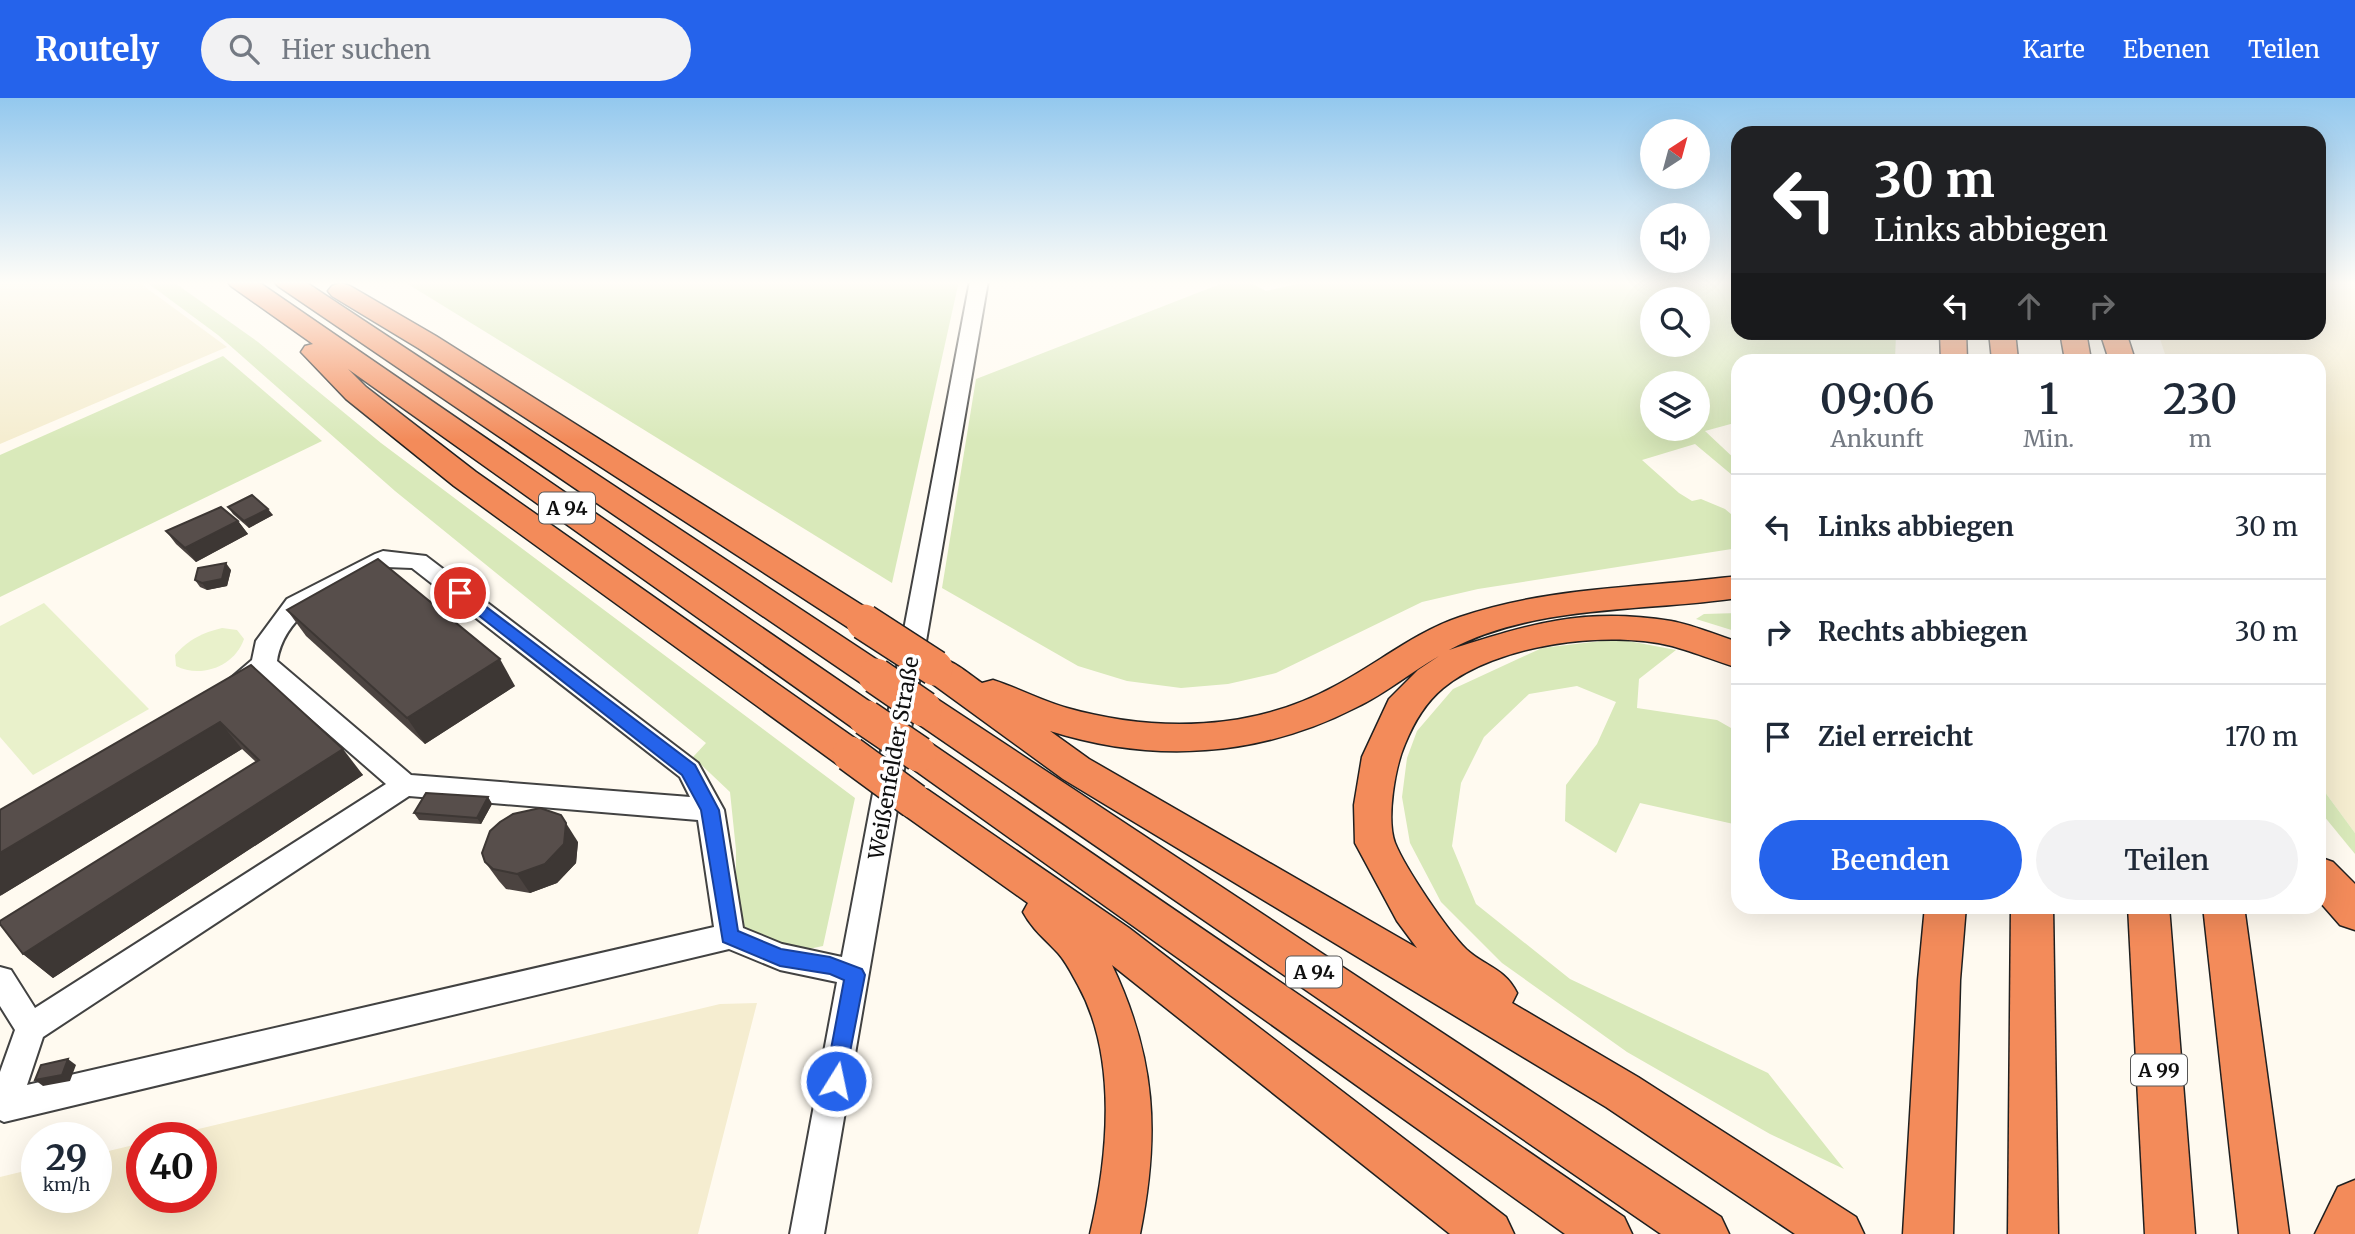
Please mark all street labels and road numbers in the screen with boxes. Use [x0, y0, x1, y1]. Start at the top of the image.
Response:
road number: A 94 [539, 492, 595, 524]
street label: Weißenfelder Straße [862, 654, 925, 863]
road number: A 94 [1286, 957, 1342, 988]
road number: A 99 [2131, 1054, 2187, 1086]

